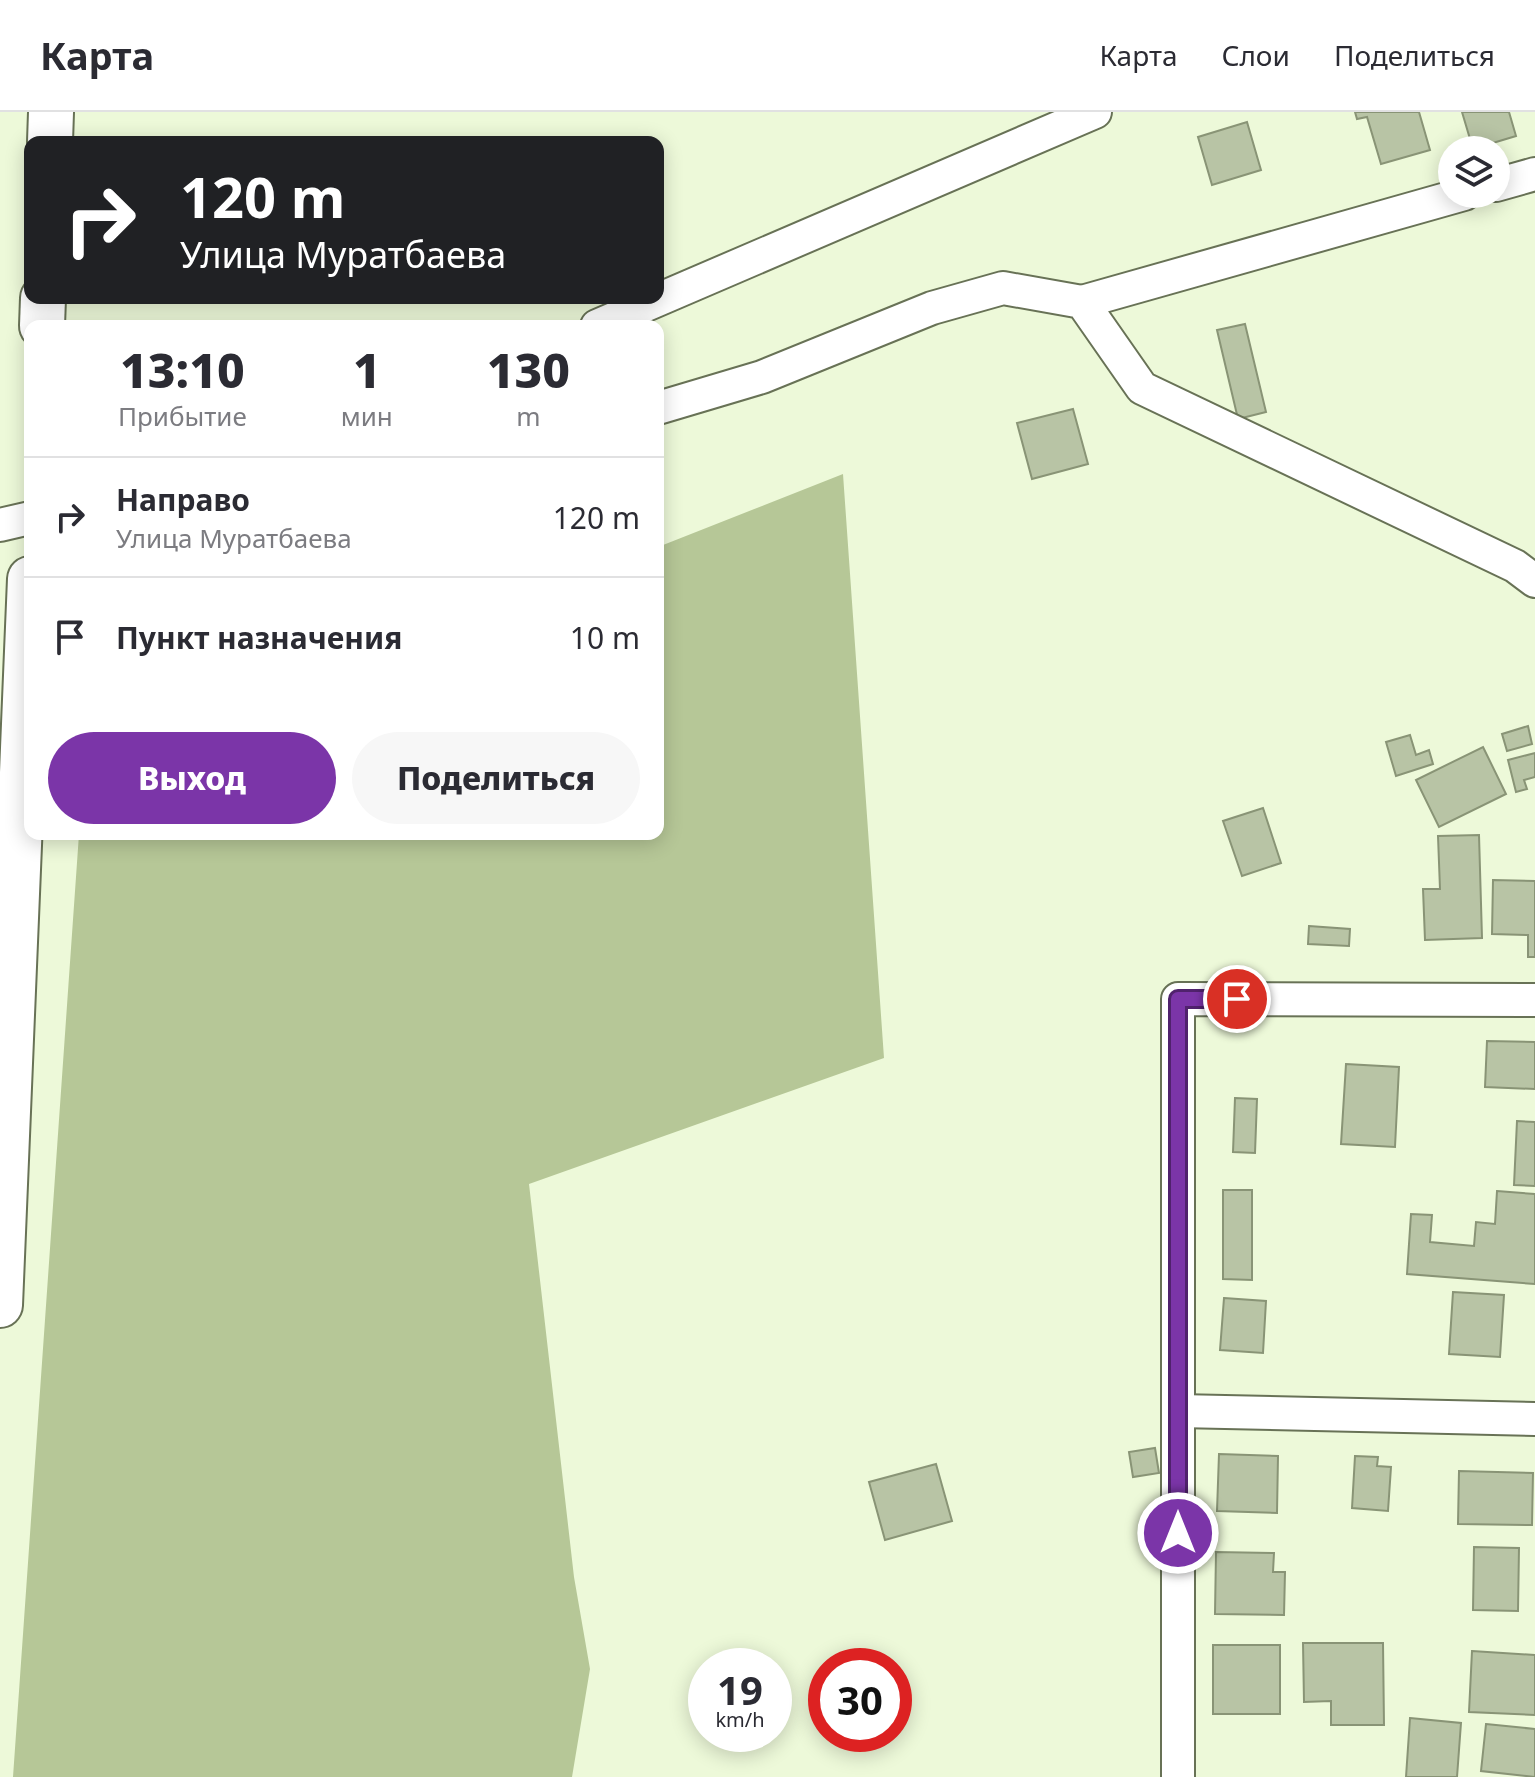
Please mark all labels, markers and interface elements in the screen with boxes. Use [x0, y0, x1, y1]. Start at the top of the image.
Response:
text: Карта [40, 29, 154, 81]
text: Карта [1099, 36, 1178, 74]
text: Слои [1222, 36, 1290, 74]
text: Поделиться [1334, 36, 1495, 74]
map controls [1438, 136, 1510, 208]
button: layers [1438, 136, 1510, 208]
text: 120 m [180, 158, 345, 234]
icon: right [48, 168, 152, 272]
text: Улица Муратбаева [180, 230, 506, 279]
text: 13:10 [120, 337, 245, 402]
text: 1 [353, 337, 381, 402]
text: 130 [487, 337, 570, 402]
text: Прибытие [118, 398, 247, 434]
text: мин [341, 398, 393, 434]
text: m [516, 398, 541, 434]
text: Направо [116, 479, 250, 520]
icon: right [48, 495, 92, 539]
text: 120 m [553, 497, 640, 538]
text: Улица Муратбаева [116, 520, 352, 556]
icon: arrive [48, 615, 92, 659]
text: Пункт назначения [116, 617, 402, 658]
text: 10 m [570, 617, 640, 658]
button: Выход [48, 732, 336, 824]
button: Поделиться [352, 732, 640, 824]
pin [1203, 965, 1271, 1033]
icon: arrive [1215, 977, 1259, 1021]
position arrow [1136, 1491, 1220, 1575]
speed limit sign: 30 [808, 1648, 912, 1752]
text: 19 [717, 1662, 763, 1717]
text: km/h [715, 1706, 765, 1733]

